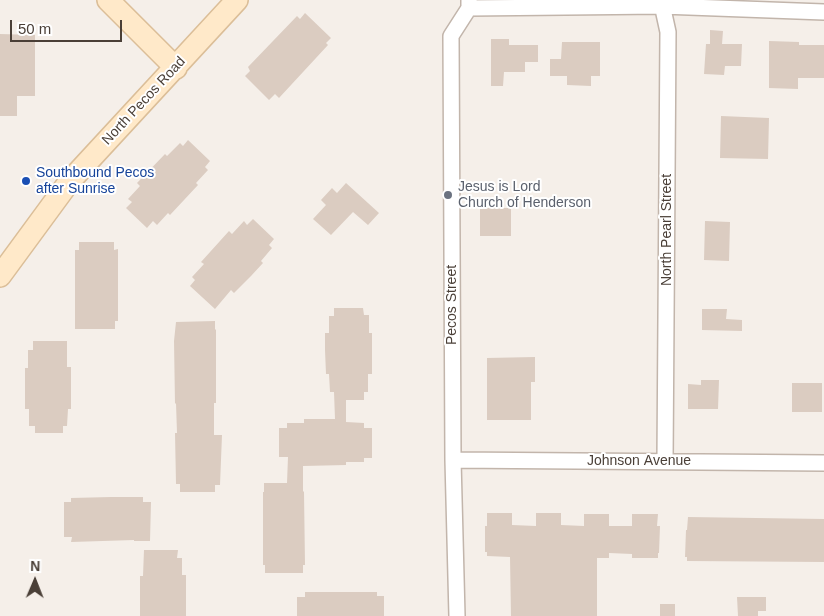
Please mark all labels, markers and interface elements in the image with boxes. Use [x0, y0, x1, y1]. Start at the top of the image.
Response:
scale bar [12, 10, 125, 42]
text: 50 m [18, 20, 51, 37]
street label: North Pecos Road [99, 53, 189, 149]
place label: Southbound Pecos after Sunrise [36, 165, 154, 198]
street label: North Pearl Street [659, 174, 675, 286]
marker: Southbound Pecos after Sunrise [20, 175, 32, 187]
place label: Jesus is Lord Church of Henderson [458, 179, 591, 212]
marker: Jesus is Lord Church of Henderson [442, 189, 454, 201]
street label: Pecos Street [444, 265, 460, 345]
street label: Johnson Avenue [587, 453, 691, 469]
north arrow [10, 556, 60, 606]
text: N [30, 558, 40, 574]

